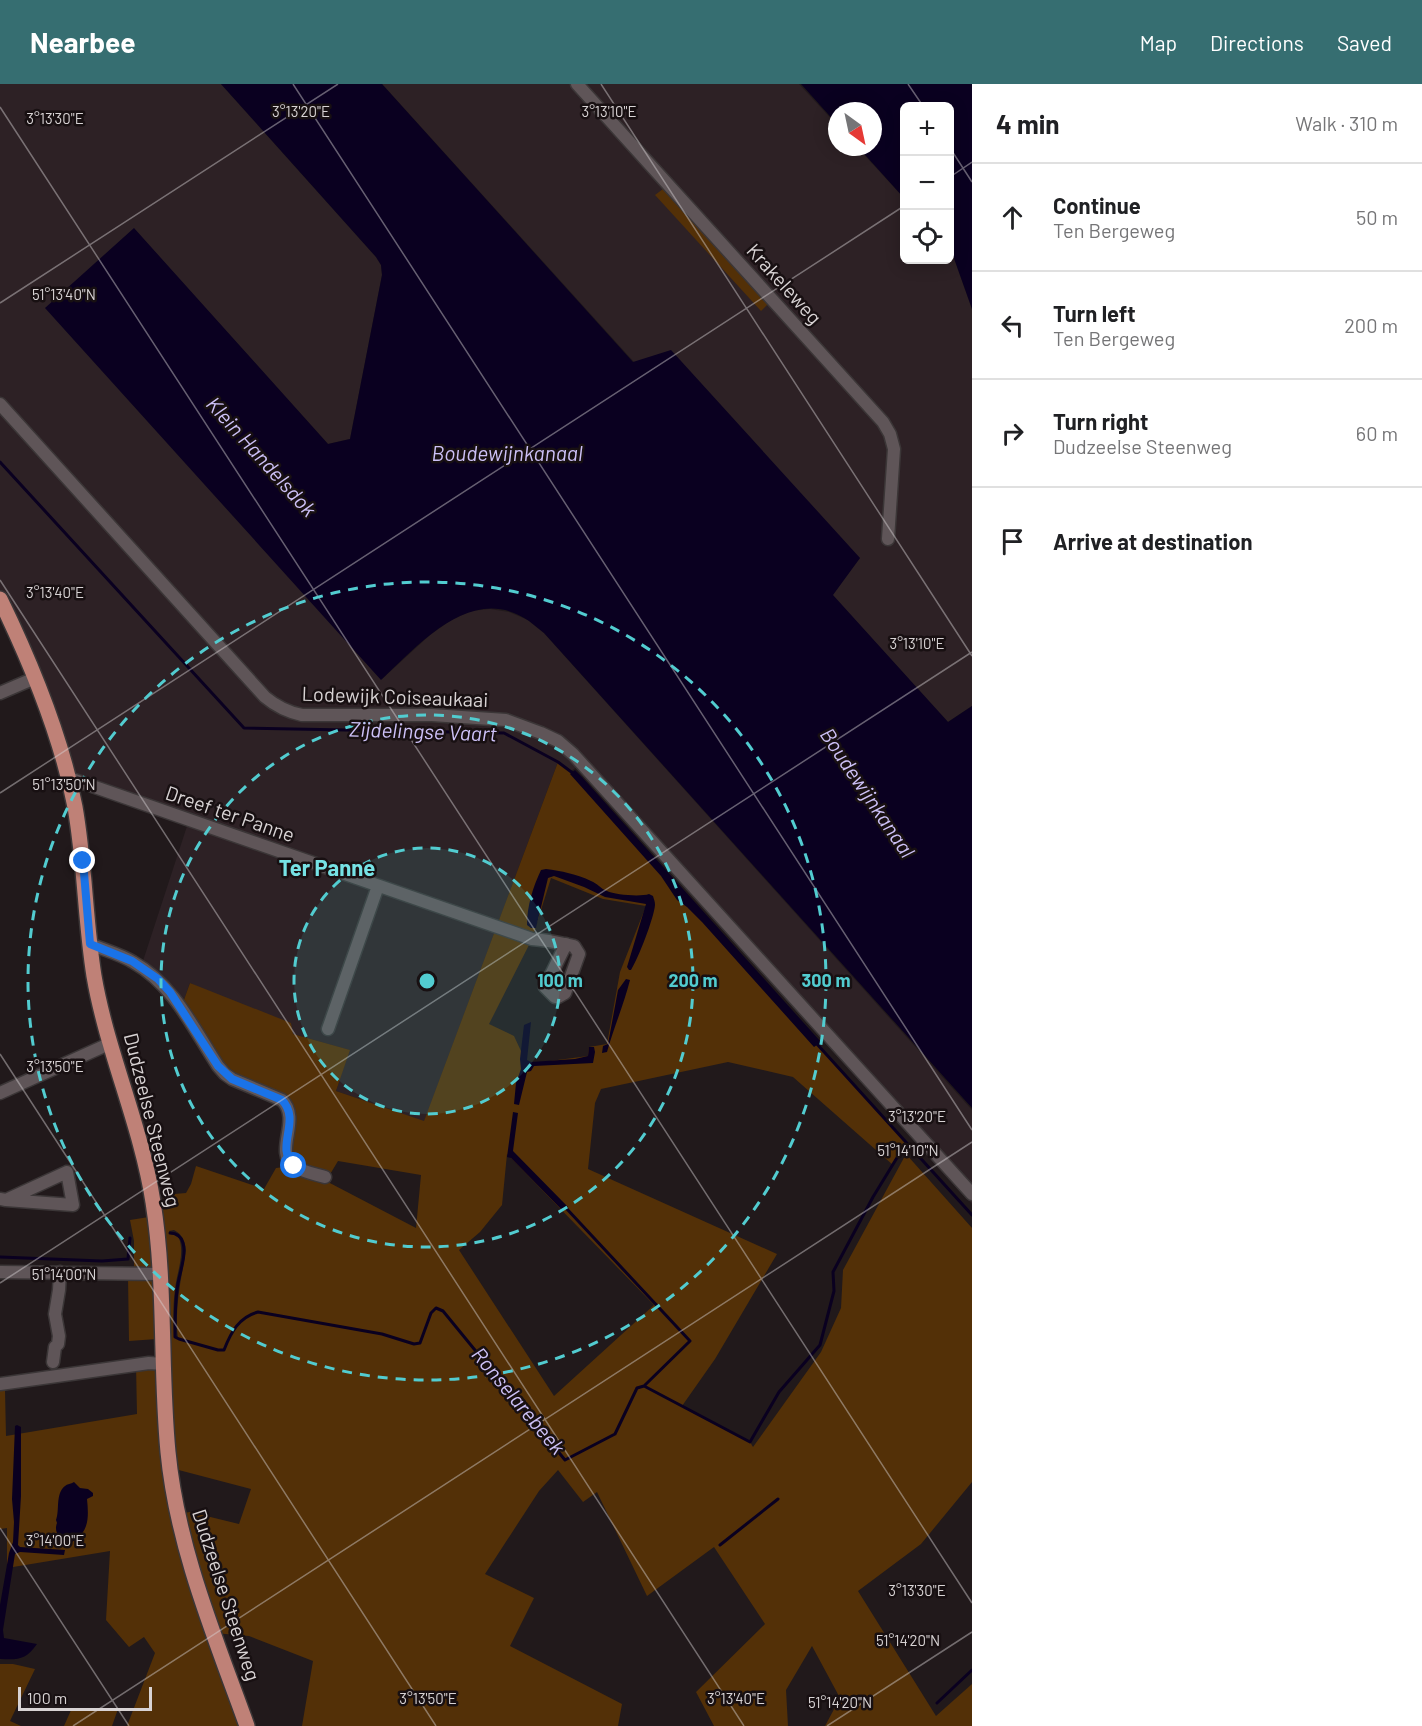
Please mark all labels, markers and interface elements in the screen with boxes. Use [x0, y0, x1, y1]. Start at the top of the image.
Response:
text: Nearbee [30, 25, 136, 59]
text: Map [1140, 30, 1177, 55]
text: Directions [1210, 30, 1304, 55]
text: Saved [1337, 30, 1392, 55]
text: 3°13'20"E [272, 102, 330, 120]
text: 3°13'10"E [581, 102, 637, 120]
north arrow [828, 102, 882, 156]
map controls [900, 102, 954, 264]
button: + [900, 102, 954, 156]
text: 4 min [996, 108, 1060, 139]
text: 3°13'30"E [26, 109, 84, 127]
text: Walk · 310 m [1295, 111, 1398, 135]
button: − [900, 156, 954, 210]
text: Continue [1053, 192, 1141, 218]
icon: ahead [996, 201, 1029, 234]
text: 50 m [1356, 205, 1398, 229]
button: locate [900, 210, 954, 264]
text: Ten Bergeweg [1053, 218, 1175, 242]
street label: Krakeleweg [742, 238, 827, 329]
text: 51°13'40"N [32, 285, 96, 303]
text: Turn left [1053, 300, 1136, 326]
icon: left [996, 309, 1029, 342]
text: 200 m [1344, 313, 1398, 337]
text: Ten Bergeweg [1053, 326, 1175, 350]
water label: Klein Handelsdok [202, 391, 323, 522]
text: Turn right [1053, 408, 1148, 434]
icon: right [996, 417, 1029, 450]
text: 60 m [1356, 421, 1398, 445]
text: Dudzeelse Steenweg [1053, 434, 1232, 458]
water label: Boudewijnkanaal [431, 440, 583, 465]
icon: arrive [996, 525, 1029, 558]
text: Arrive at destination [1053, 528, 1252, 554]
text: 3°13'40"E [26, 583, 84, 601]
text: 3°13'10"E [889, 634, 945, 652]
street label: Lodewijk Coiseaukaai [301, 681, 489, 711]
water label: Zijdelingse Vaart [349, 715, 498, 746]
water label: Boudewijnkanaal [816, 722, 921, 862]
text: 51°13'50"N [32, 775, 96, 793]
street label: Dreef ter Panne [163, 780, 298, 846]
route end [69, 847, 95, 873]
district label: Ter Panne [279, 854, 375, 880]
text: 100 m [537, 969, 583, 991]
text: 200 m [668, 969, 718, 991]
text: 300 m [802, 969, 850, 991]
centre of rings [417, 971, 437, 991]
street label: Dudzeelse Steenweg [120, 1030, 186, 1209]
text: 3°13'50"E [26, 1057, 84, 1075]
text: 3°13'20"E [888, 1107, 946, 1125]
text: 51°14'10"N [877, 1141, 939, 1159]
route start [280, 1152, 306, 1178]
text: 51°14'00"N [32, 1265, 96, 1283]
water label: Ronselarebeek [467, 1341, 572, 1459]
street label: Dudzeelse Steenweg [188, 1506, 266, 1683]
text: 3°14'00"E [26, 1531, 84, 1549]
text: 3°13'30"E [888, 1581, 946, 1599]
text: 51°14'20"N [876, 1631, 940, 1649]
scale bar [18, 1684, 152, 1712]
text: 100 m [27, 1688, 67, 1707]
text: 3°13'50"E [399, 1689, 457, 1707]
text: 3°13'40"E [707, 1689, 765, 1707]
text: 51°14'20"N [808, 1693, 872, 1711]

